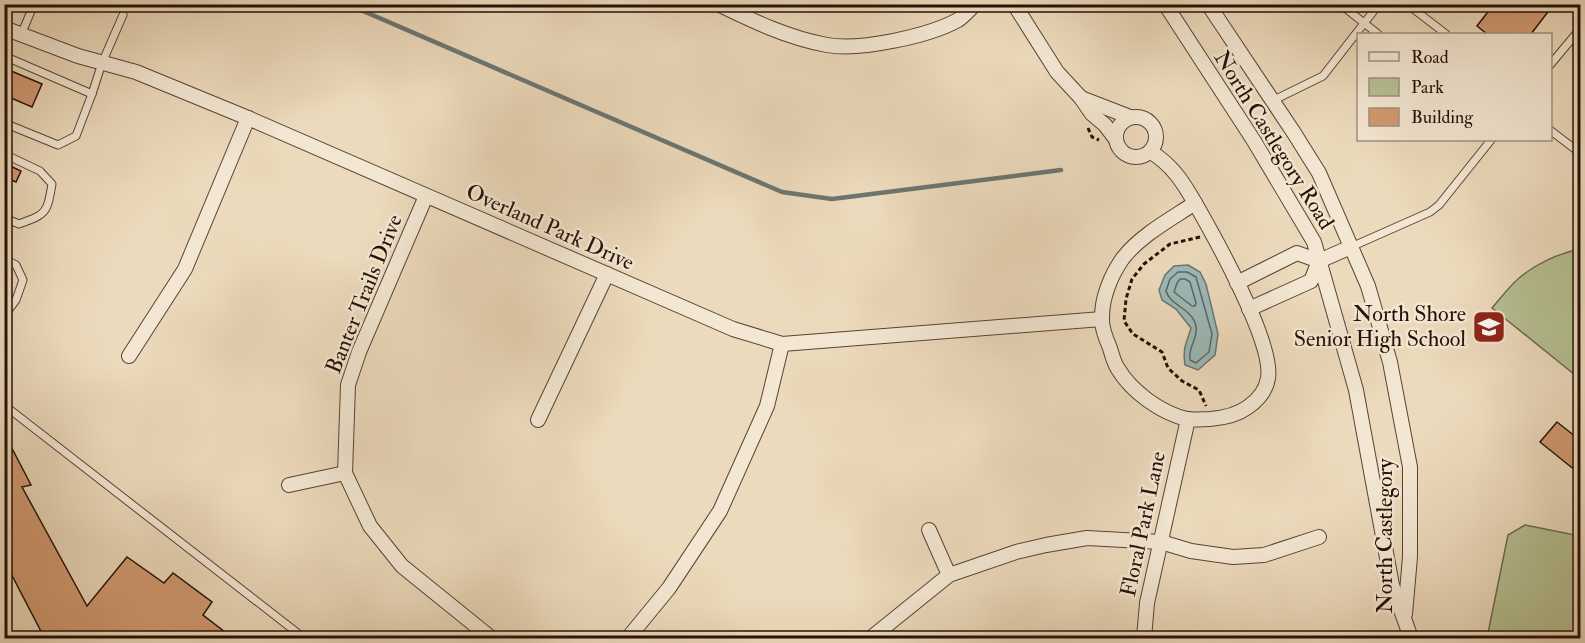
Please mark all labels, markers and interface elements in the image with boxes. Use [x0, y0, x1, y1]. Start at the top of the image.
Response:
legend [1357, 33, 1552, 141]
street label: North Castlegory Road [1208, 45, 1340, 235]
text: Road [1411, 46, 1449, 69]
text: Park [1411, 76, 1444, 99]
text: Building [1411, 106, 1474, 129]
street label: Overland Park Drive [462, 177, 638, 277]
street label: Banter Trails Drive [319, 210, 409, 378]
place label: North Shore Senior High School [1294, 300, 1466, 353]
school or university icon: North Shore Senior High School [1471, 309, 1507, 345]
street label: Floral Park Lane [1114, 449, 1172, 599]
street label: North Castlegory [1371, 458, 1399, 614]

